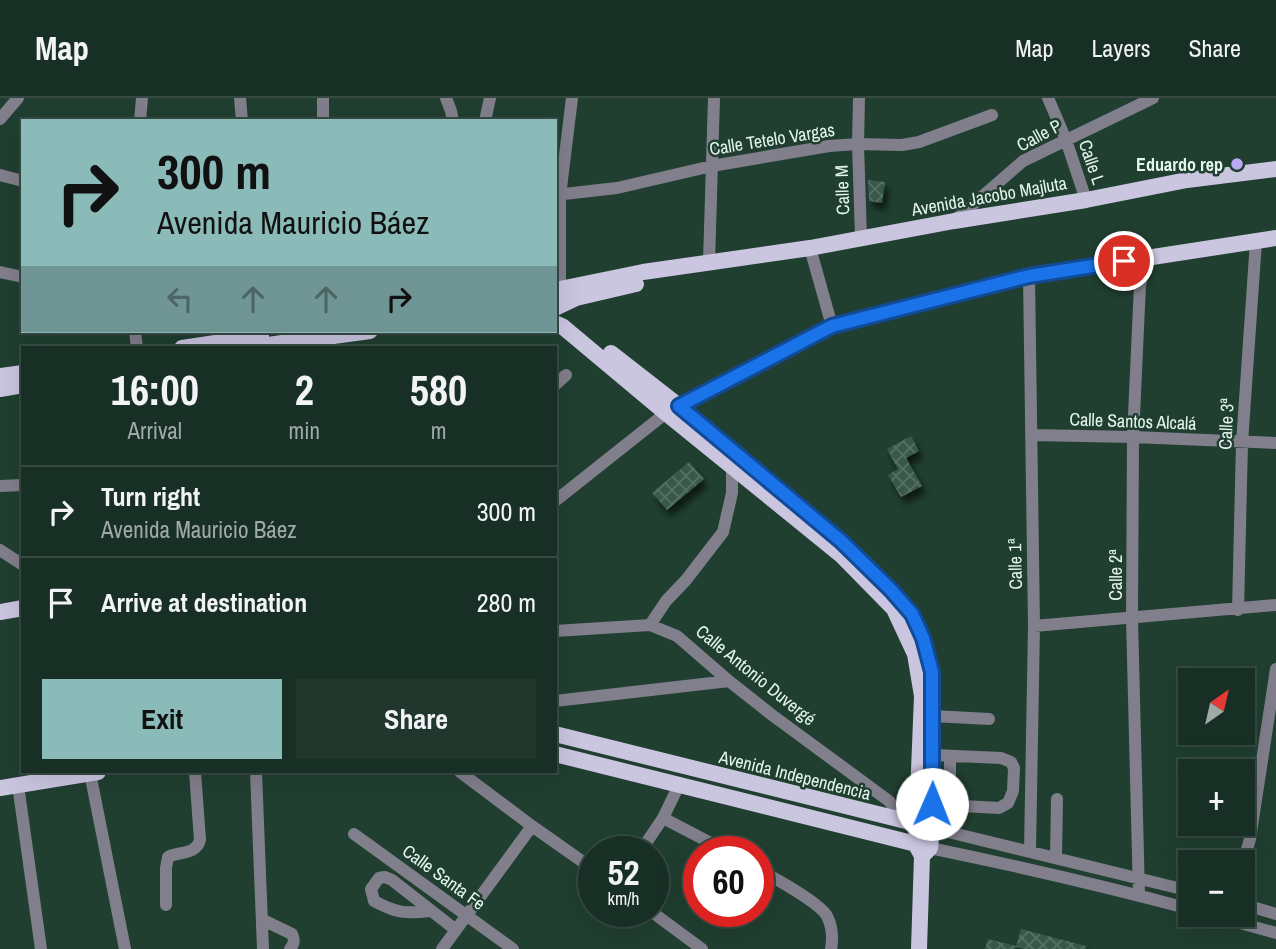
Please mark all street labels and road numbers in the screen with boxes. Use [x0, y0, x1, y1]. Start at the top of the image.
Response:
street label: Calle P [1012, 113, 1066, 157]
street label: Calle Tetelo Vargas [707, 117, 837, 161]
street label: Calle L [1073, 136, 1111, 188]
street label: Calle M [829, 165, 855, 215]
street label: Avenida Jacobo Majluta [908, 170, 1069, 222]
street label: Calle 3ª [1212, 397, 1240, 450]
street label: Calle Santos Alcalá [1069, 406, 1197, 436]
street label: Calle 1ª [1002, 538, 1028, 590]
street label: Calle 2ª [1103, 549, 1128, 601]
street label: Calle Antonio Duvergé [691, 619, 821, 731]
street label: Avenida Independencia [715, 744, 874, 806]
street label: Calle Santa Fe [397, 838, 491, 916]

